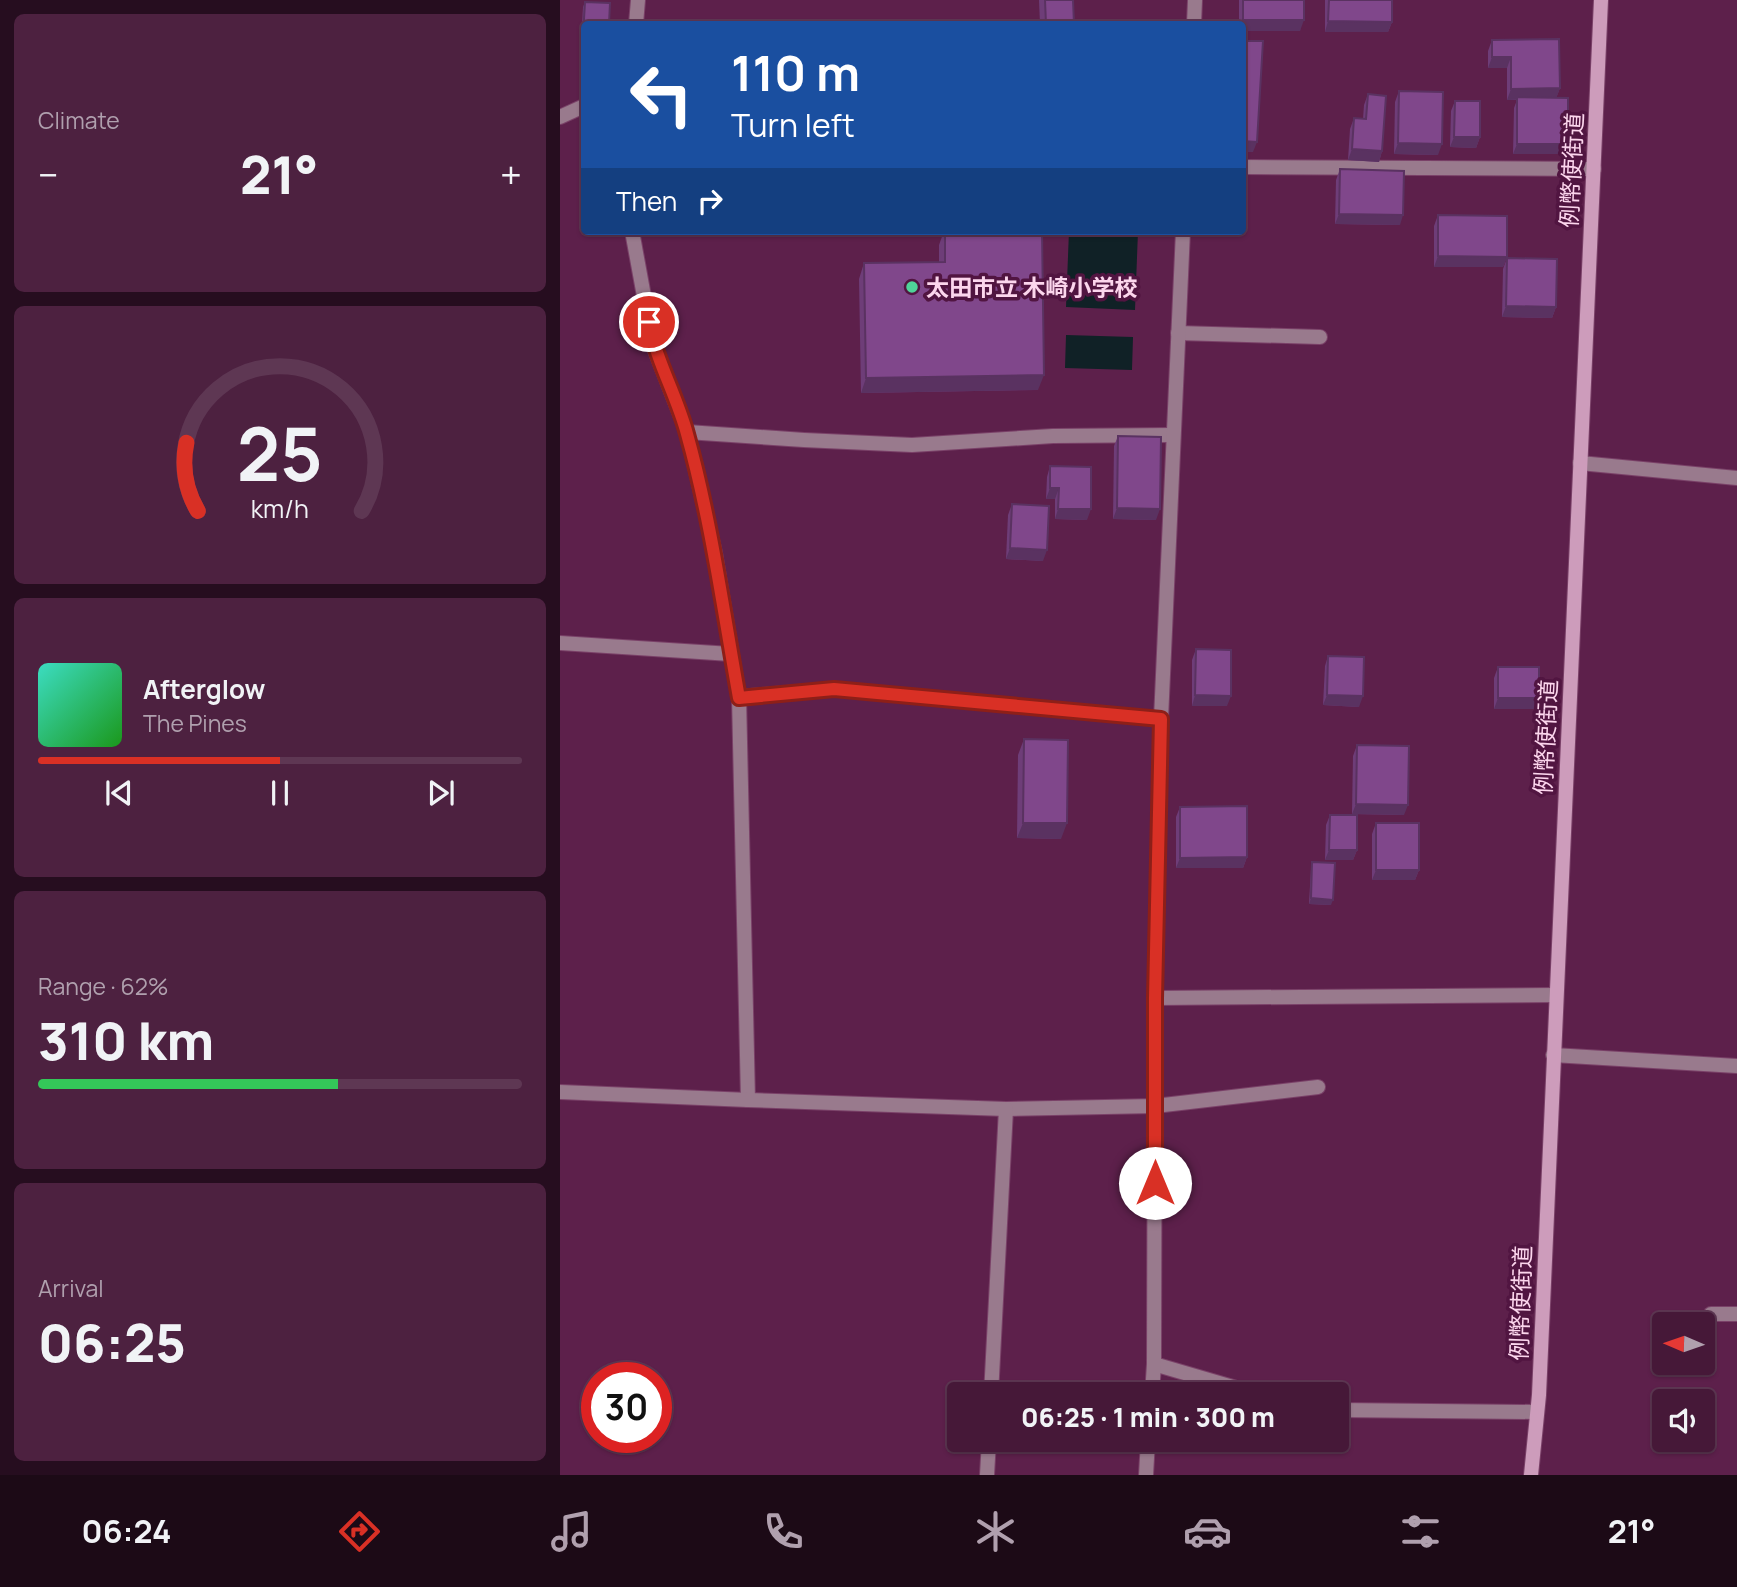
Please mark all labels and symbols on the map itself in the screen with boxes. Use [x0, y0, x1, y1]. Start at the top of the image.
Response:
street label: 例幣使街道 [1552, 112, 1590, 228]
place label: 太田市立 木崎小学校 [926, 271, 1138, 303]
marker: 太田市立 木崎小学校 [904, 279, 920, 295]
pin [619, 292, 679, 352]
street label: 例幣使街道 [1526, 679, 1564, 795]
position arrow [1118, 1146, 1192, 1220]
street label: 例幣使街道 [1502, 1245, 1538, 1361]
north arrow [1652, 1312, 1715, 1376]
speed limit sign: 30 [581, 1362, 672, 1453]

